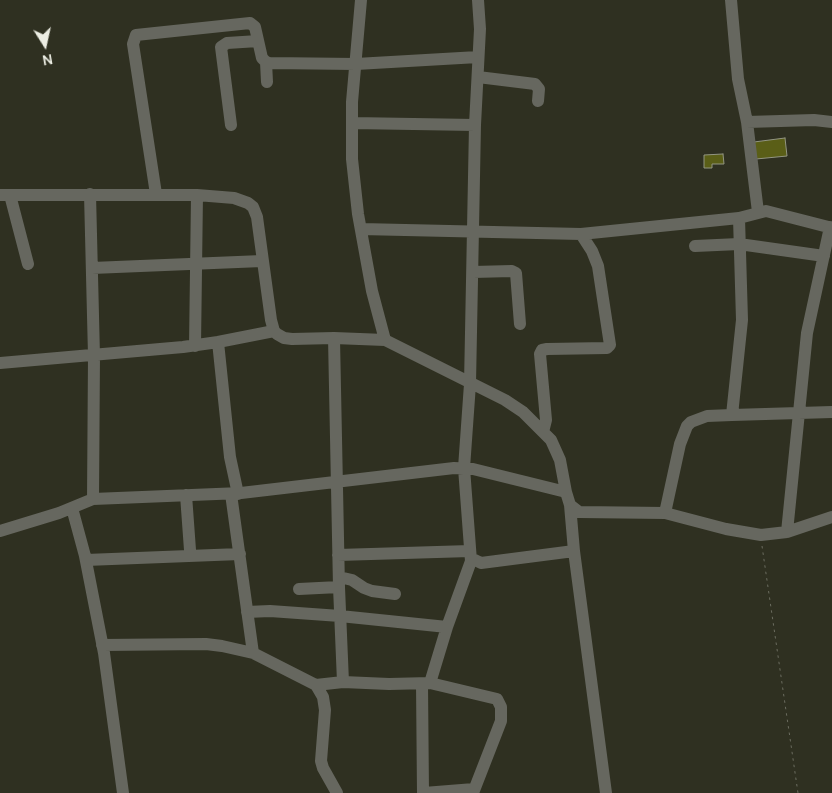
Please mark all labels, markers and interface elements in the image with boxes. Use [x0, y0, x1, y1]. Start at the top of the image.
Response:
north arrow [20, 20, 70, 70]
text: N [41, 50, 54, 70]

